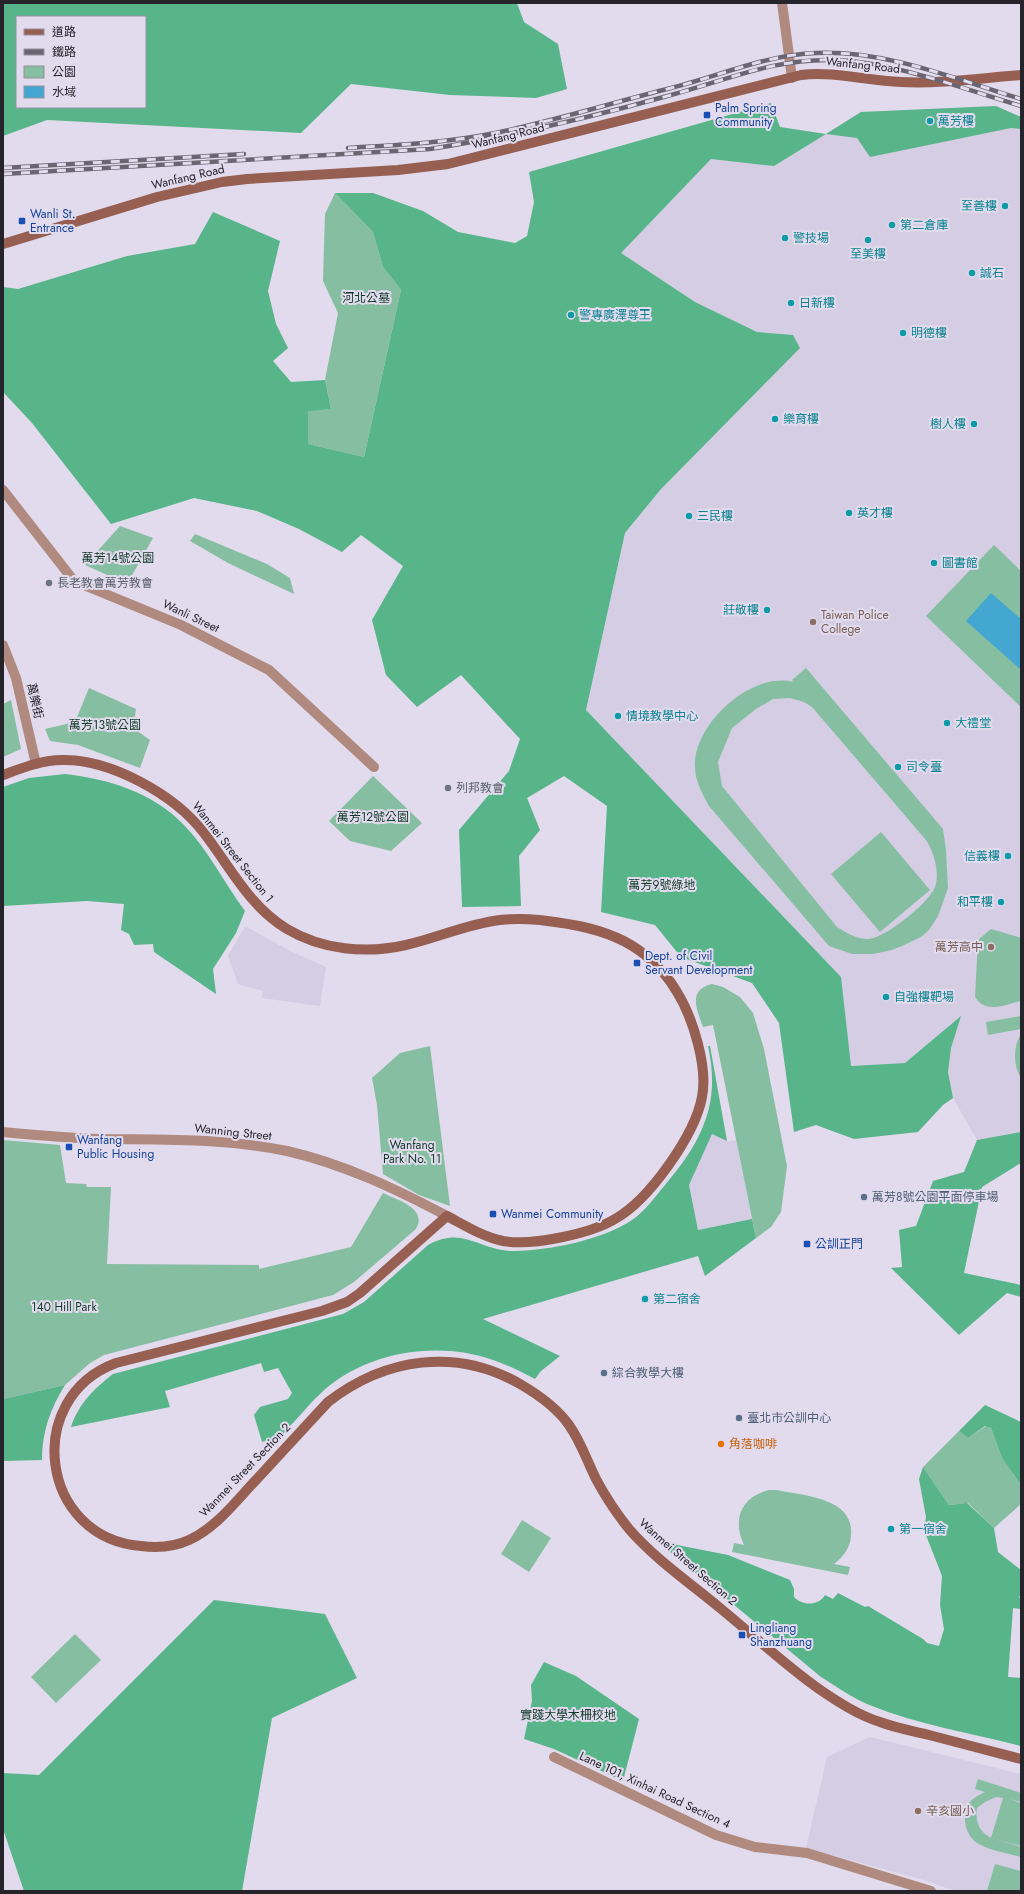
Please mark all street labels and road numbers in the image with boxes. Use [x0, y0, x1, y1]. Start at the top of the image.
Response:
street label: Wanfang Road [825, 52, 901, 78]
street label: Wanfang Road [470, 118, 546, 154]
street label: Wanfang Road [150, 160, 226, 194]
street label: Wanli Street [160, 595, 222, 637]
street label: 萬樂街 [22, 681, 48, 721]
street label: Wanmei Street Section 1 [188, 798, 278, 906]
street label: Wanning Street [193, 1119, 273, 1145]
street label: Wanmei Street Section 2 [195, 1419, 295, 1521]
street label: Wanmei Street Section 2 [635, 1514, 741, 1610]
street label: Lane 101, Xinhai Road Section 4 [576, 1747, 734, 1833]

